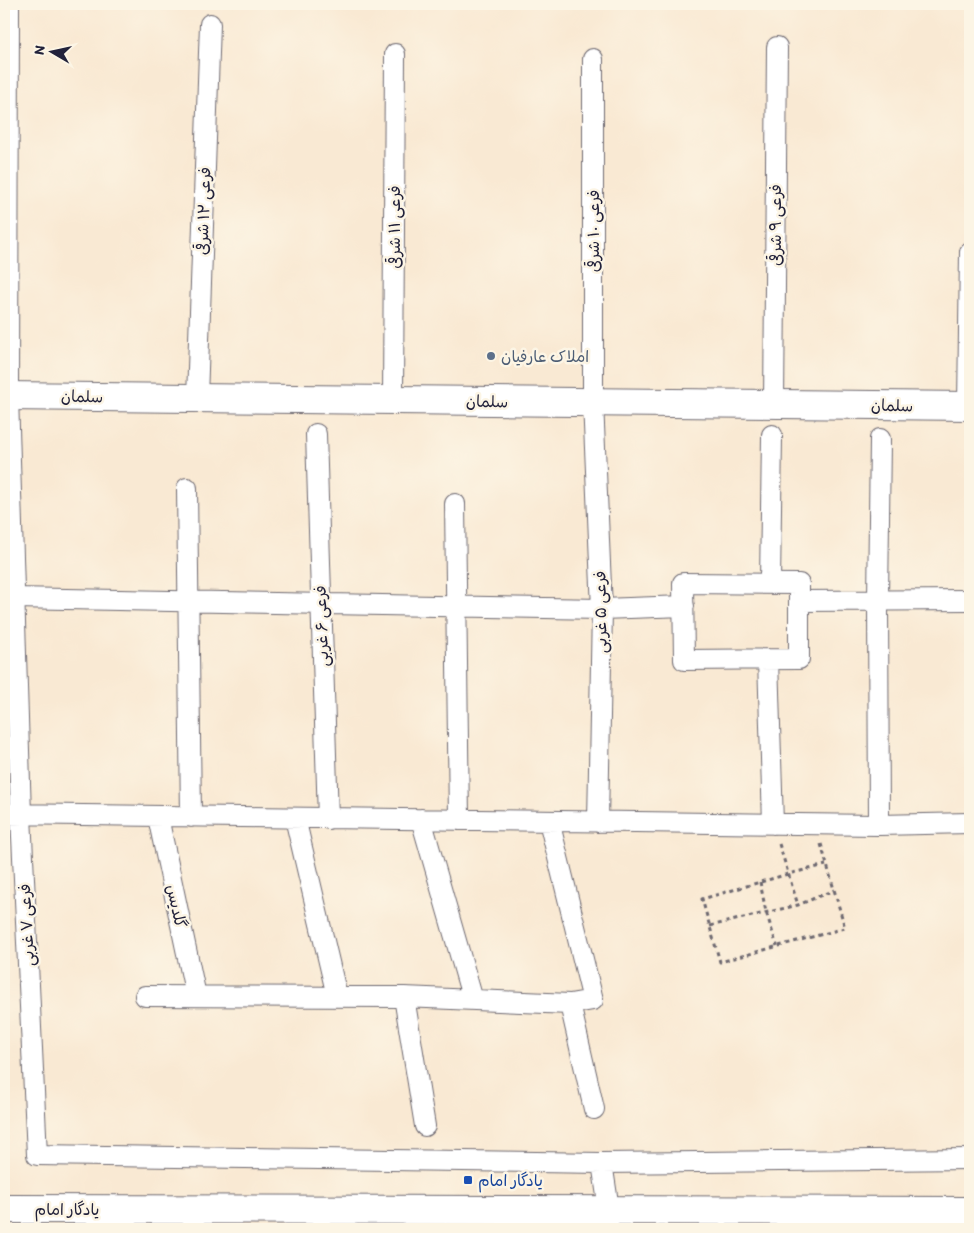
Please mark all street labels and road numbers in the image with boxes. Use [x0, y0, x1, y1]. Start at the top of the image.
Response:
street label: فرعی ۱۲ شرقی [191, 167, 216, 256]
street label: فرعی ۹ شرقی [765, 184, 786, 266]
street label: فرعی ۱۱ شرقی [384, 185, 405, 269]
street label: فرعی ۱۰ شرقی [583, 190, 604, 272]
street label: سلمان [61, 387, 103, 406]
street label: سلمان [466, 392, 508, 411]
street label: سلمان [871, 396, 913, 415]
street label: فرعی ۵ غربی [590, 570, 612, 654]
street label: فرعی ۶ غربی [311, 585, 333, 667]
street label: فرعی ۷ غربی [15, 883, 39, 967]
street label: گلدیس [163, 883, 190, 930]
street label: یادگار امام [35, 1200, 99, 1222]

